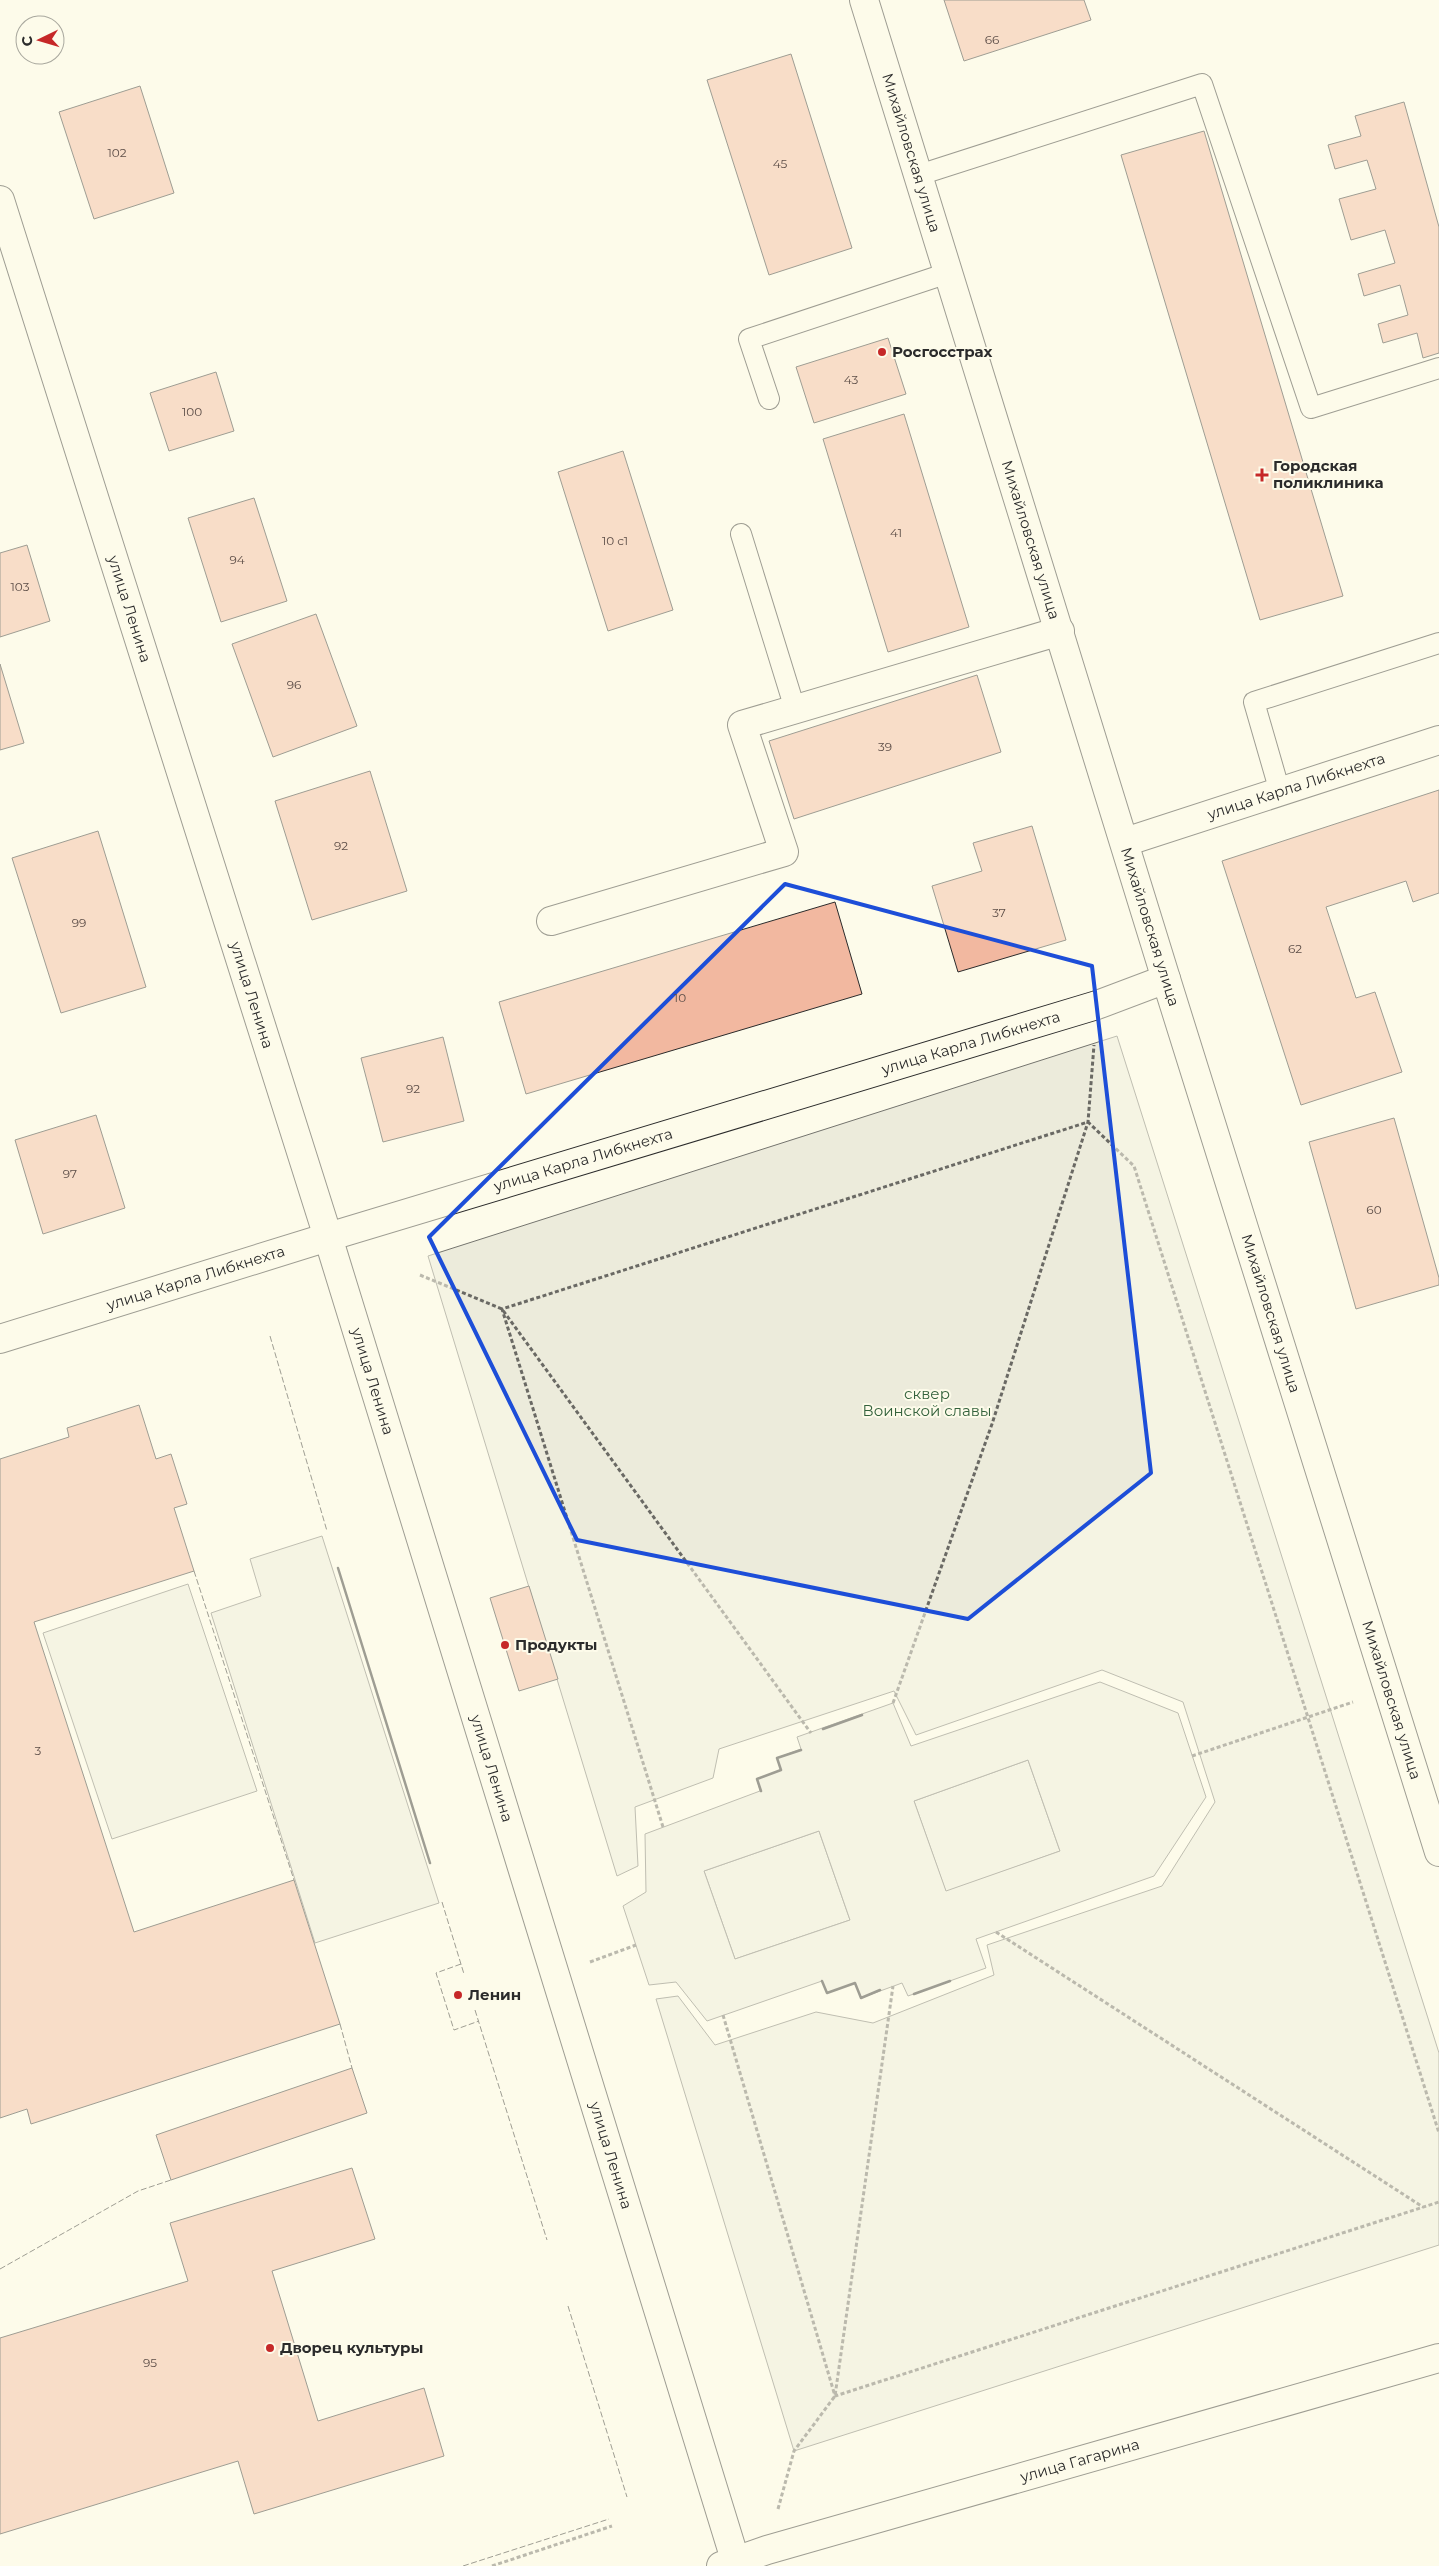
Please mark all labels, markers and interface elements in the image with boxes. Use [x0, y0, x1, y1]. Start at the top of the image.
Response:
north arrow [15, 15, 65, 65]
house number: 66 [985, 32, 999, 47]
text: С [18, 35, 36, 47]
street label: Михайловская улица [878, 71, 945, 235]
house number: 102 [107, 145, 127, 160]
house number: 45 [773, 156, 788, 171]
place label: Росгосстрах [892, 342, 993, 361]
marker: Росгосстрах [876, 346, 888, 358]
house number: 43 [844, 372, 858, 387]
house number: 100 [182, 404, 202, 419]
place label: Городская поликлиника [1273, 456, 1383, 492]
street label: Михайловская улица [998, 458, 1064, 622]
marker: Городская поликлиника [1255, 468, 1269, 482]
house number: 41 [890, 525, 902, 540]
house number: 10 с1 [602, 533, 628, 548]
street label: улица Ленина [104, 552, 156, 665]
house number: 94 [229, 552, 245, 567]
house number: 103 [11, 579, 30, 594]
house number: 96 [287, 677, 301, 692]
house number: 39 [878, 739, 892, 754]
street label: улица Карла Либкнехта [1204, 748, 1387, 824]
house number: 92 [334, 838, 348, 853]
street label: Михайловская улица [1117, 845, 1184, 1009]
house number: 37 [992, 905, 1006, 920]
house number: 99 [72, 915, 86, 930]
street label: улица Ленина [226, 938, 278, 1051]
house number: 62 [1288, 941, 1302, 956]
house number: 10 [674, 990, 686, 1005]
street label: улица Карла Либкнехта [878, 1007, 1062, 1079]
house number: 92 [406, 1081, 420, 1096]
street label: улица Карла Либкнехта [490, 1124, 675, 1196]
house number: 97 [63, 1166, 77, 1181]
house number: 60 [1366, 1202, 1382, 1217]
street label: Михайловская улица [1237, 1232, 1305, 1395]
street label: улица Карла Либкнехта [103, 1241, 287, 1315]
street label: улица Ленина [347, 1324, 398, 1437]
park label: сквер Воинской славы [862, 1384, 992, 1420]
street label: Михайловская улица [1358, 1618, 1426, 1782]
place label: Продукты [515, 1635, 597, 1654]
marker: Продукты [499, 1639, 511, 1651]
street label: улица Ленина [466, 1711, 517, 1824]
house number: 3 [35, 1743, 42, 1758]
place label: Ленин [468, 1985, 521, 2004]
marker: Ленин [452, 1989, 464, 2001]
street label: улица Ленина [585, 2098, 637, 2211]
place label: Дворец культуры [280, 2338, 423, 2357]
marker: Дворец культуры [264, 2342, 276, 2354]
house number: 95 [143, 2355, 157, 2370]
street label: улица Гагарина [1017, 2434, 1141, 2486]

